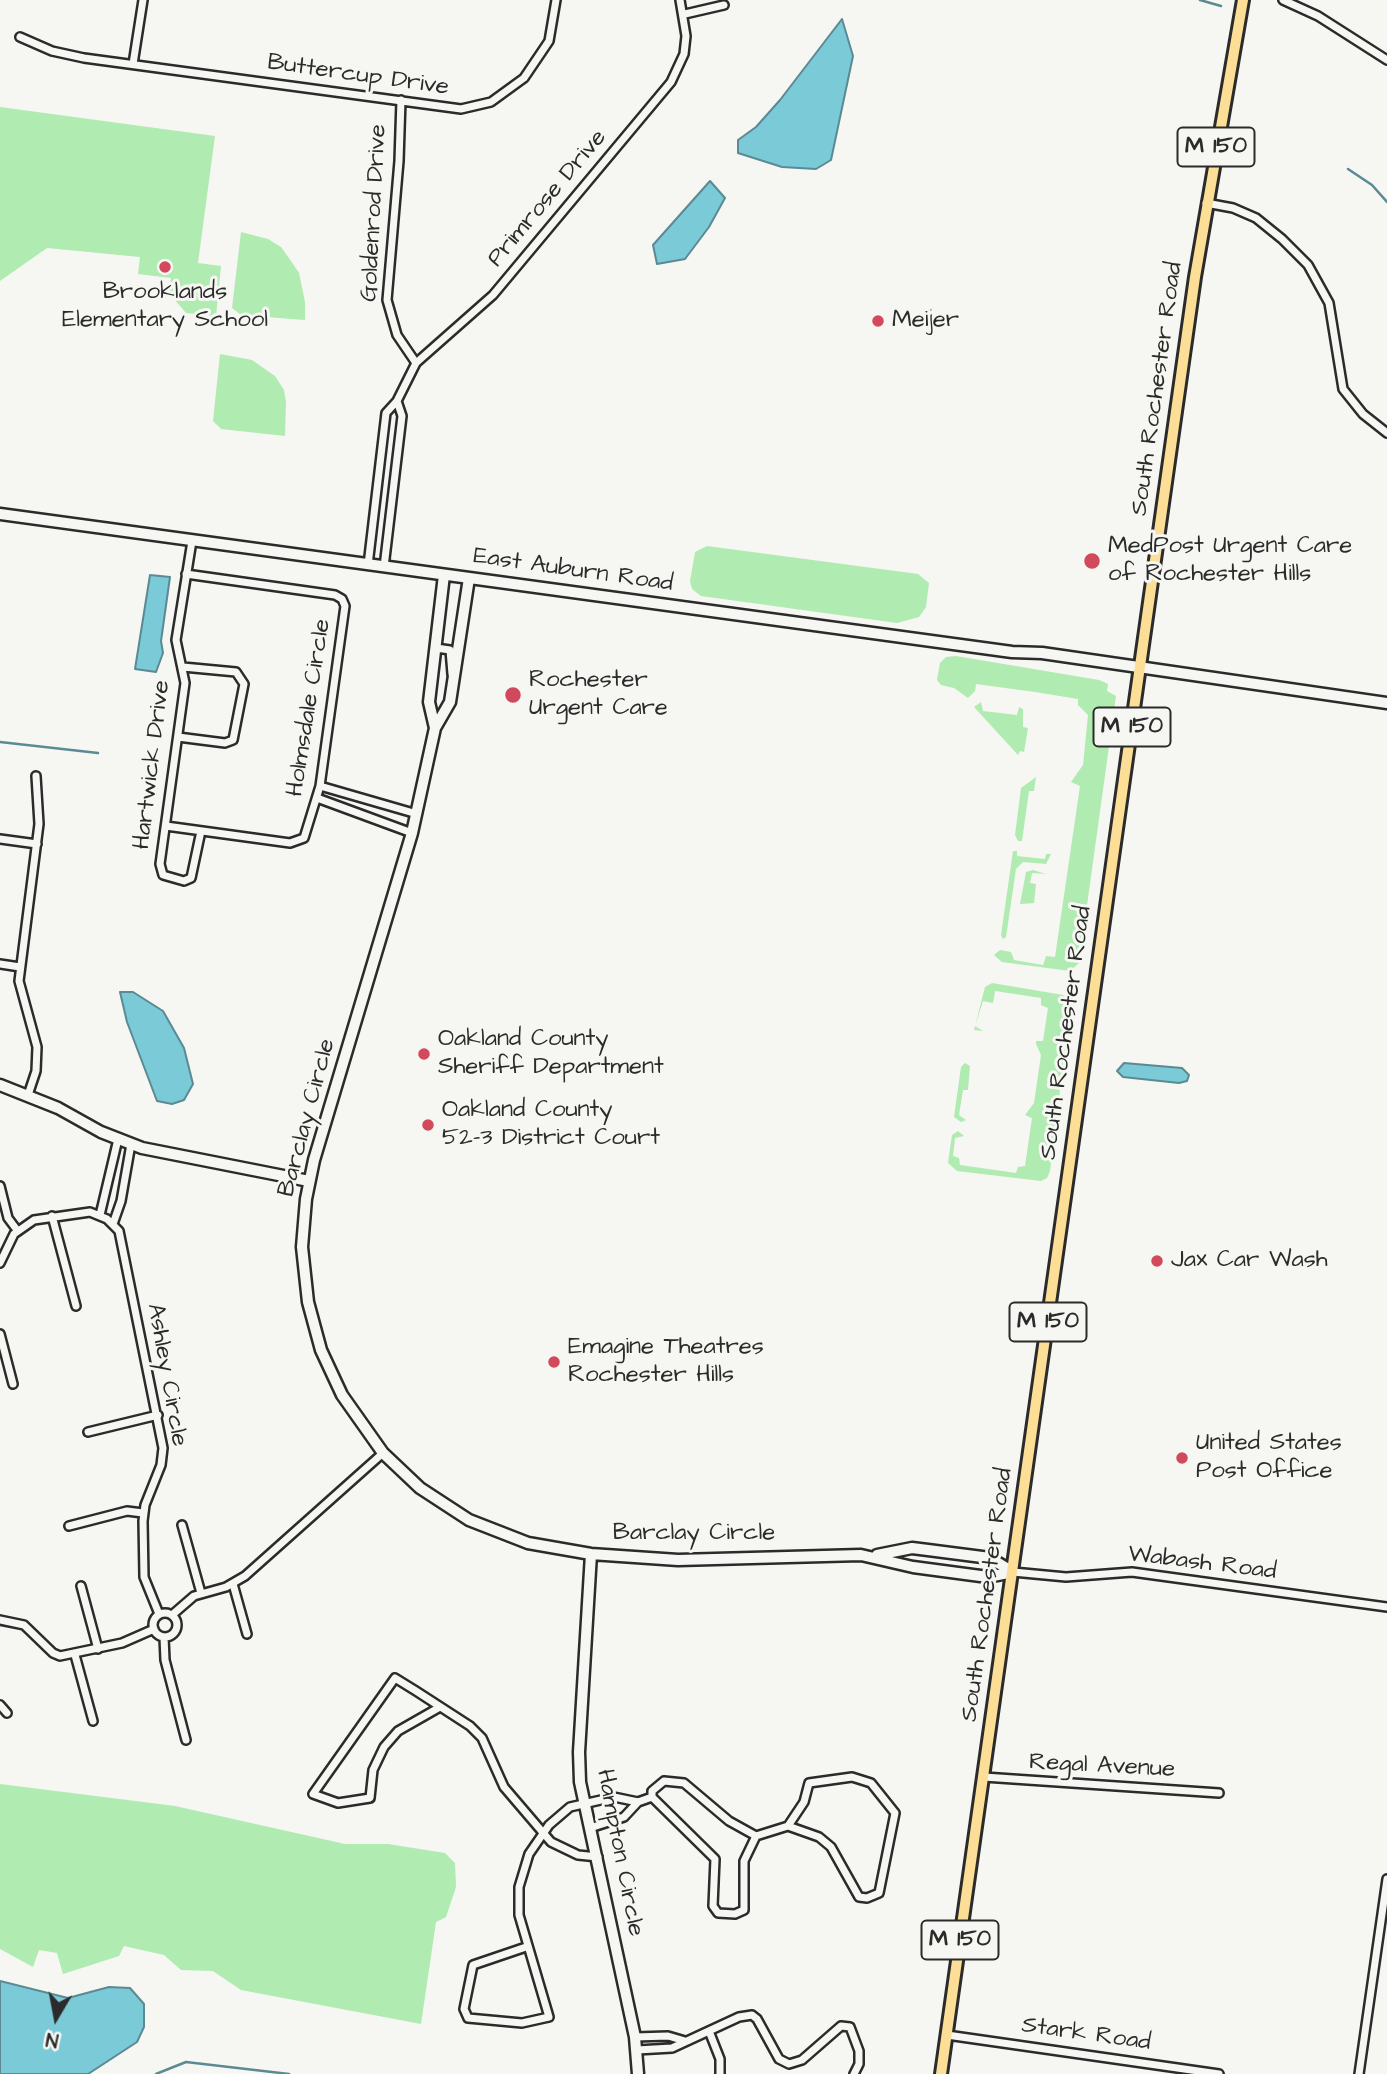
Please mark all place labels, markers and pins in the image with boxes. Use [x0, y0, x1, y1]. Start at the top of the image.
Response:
marker: Brooklands Elementary School [157, 259, 173, 275]
place label: Brooklands Elementary School [62, 279, 268, 335]
place label: Meijer [892, 307, 959, 335]
marker: Meijer [870, 313, 886, 329]
place label: MedPost Urgent Care of Rochester Hills [1108, 533, 1352, 589]
marker: MedPost Urgent Care of Rochester Hills [1082, 551, 1102, 571]
place label: Rochester Urgent Care [529, 667, 668, 723]
marker: Rochester Urgent Care [503, 685, 523, 705]
place label: Oakland County Sheriff Department [438, 1026, 664, 1082]
marker: Oakland County Sheriff Department [416, 1046, 432, 1062]
place label: Oakland County 52-3 District Court [442, 1097, 660, 1153]
marker: Oakland County 52-3 District Court [420, 1117, 436, 1133]
place label: Jax Car Wash [1171, 1247, 1328, 1275]
marker: Jax Car Wash [1149, 1253, 1165, 1269]
place label: Emagine Theatres Rochester Hills [568, 1334, 764, 1390]
marker: Emagine Theatres Rochester Hills [546, 1354, 562, 1370]
place label: United States Post Office [1196, 1430, 1342, 1486]
marker: United States Post Office [1174, 1450, 1190, 1466]

